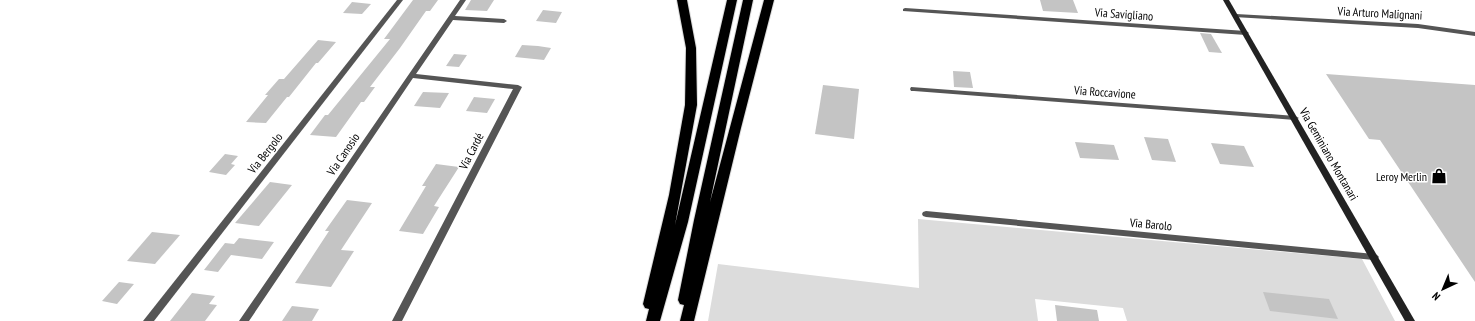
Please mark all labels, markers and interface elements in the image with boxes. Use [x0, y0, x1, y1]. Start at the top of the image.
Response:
street label: Via Arturo Malignani [1336, 3, 1423, 23]
street label: Via Savigliano [1093, 4, 1154, 24]
street label: Via Roccavione [1073, 82, 1136, 102]
street label: Via Geminiano Montanari [1296, 104, 1362, 203]
street label: Via Bergolo [244, 130, 286, 177]
street label: Via Canosio [323, 130, 363, 179]
street label: Via Cardé [455, 130, 487, 173]
shop icon: Leroy Merlin [1430, 167, 1448, 185]
place label: Leroy Merlin [1376, 169, 1427, 184]
street label: Via Barolo [1128, 215, 1173, 233]
north arrow [1423, 269, 1463, 309]
text: N [1429, 289, 1443, 303]

